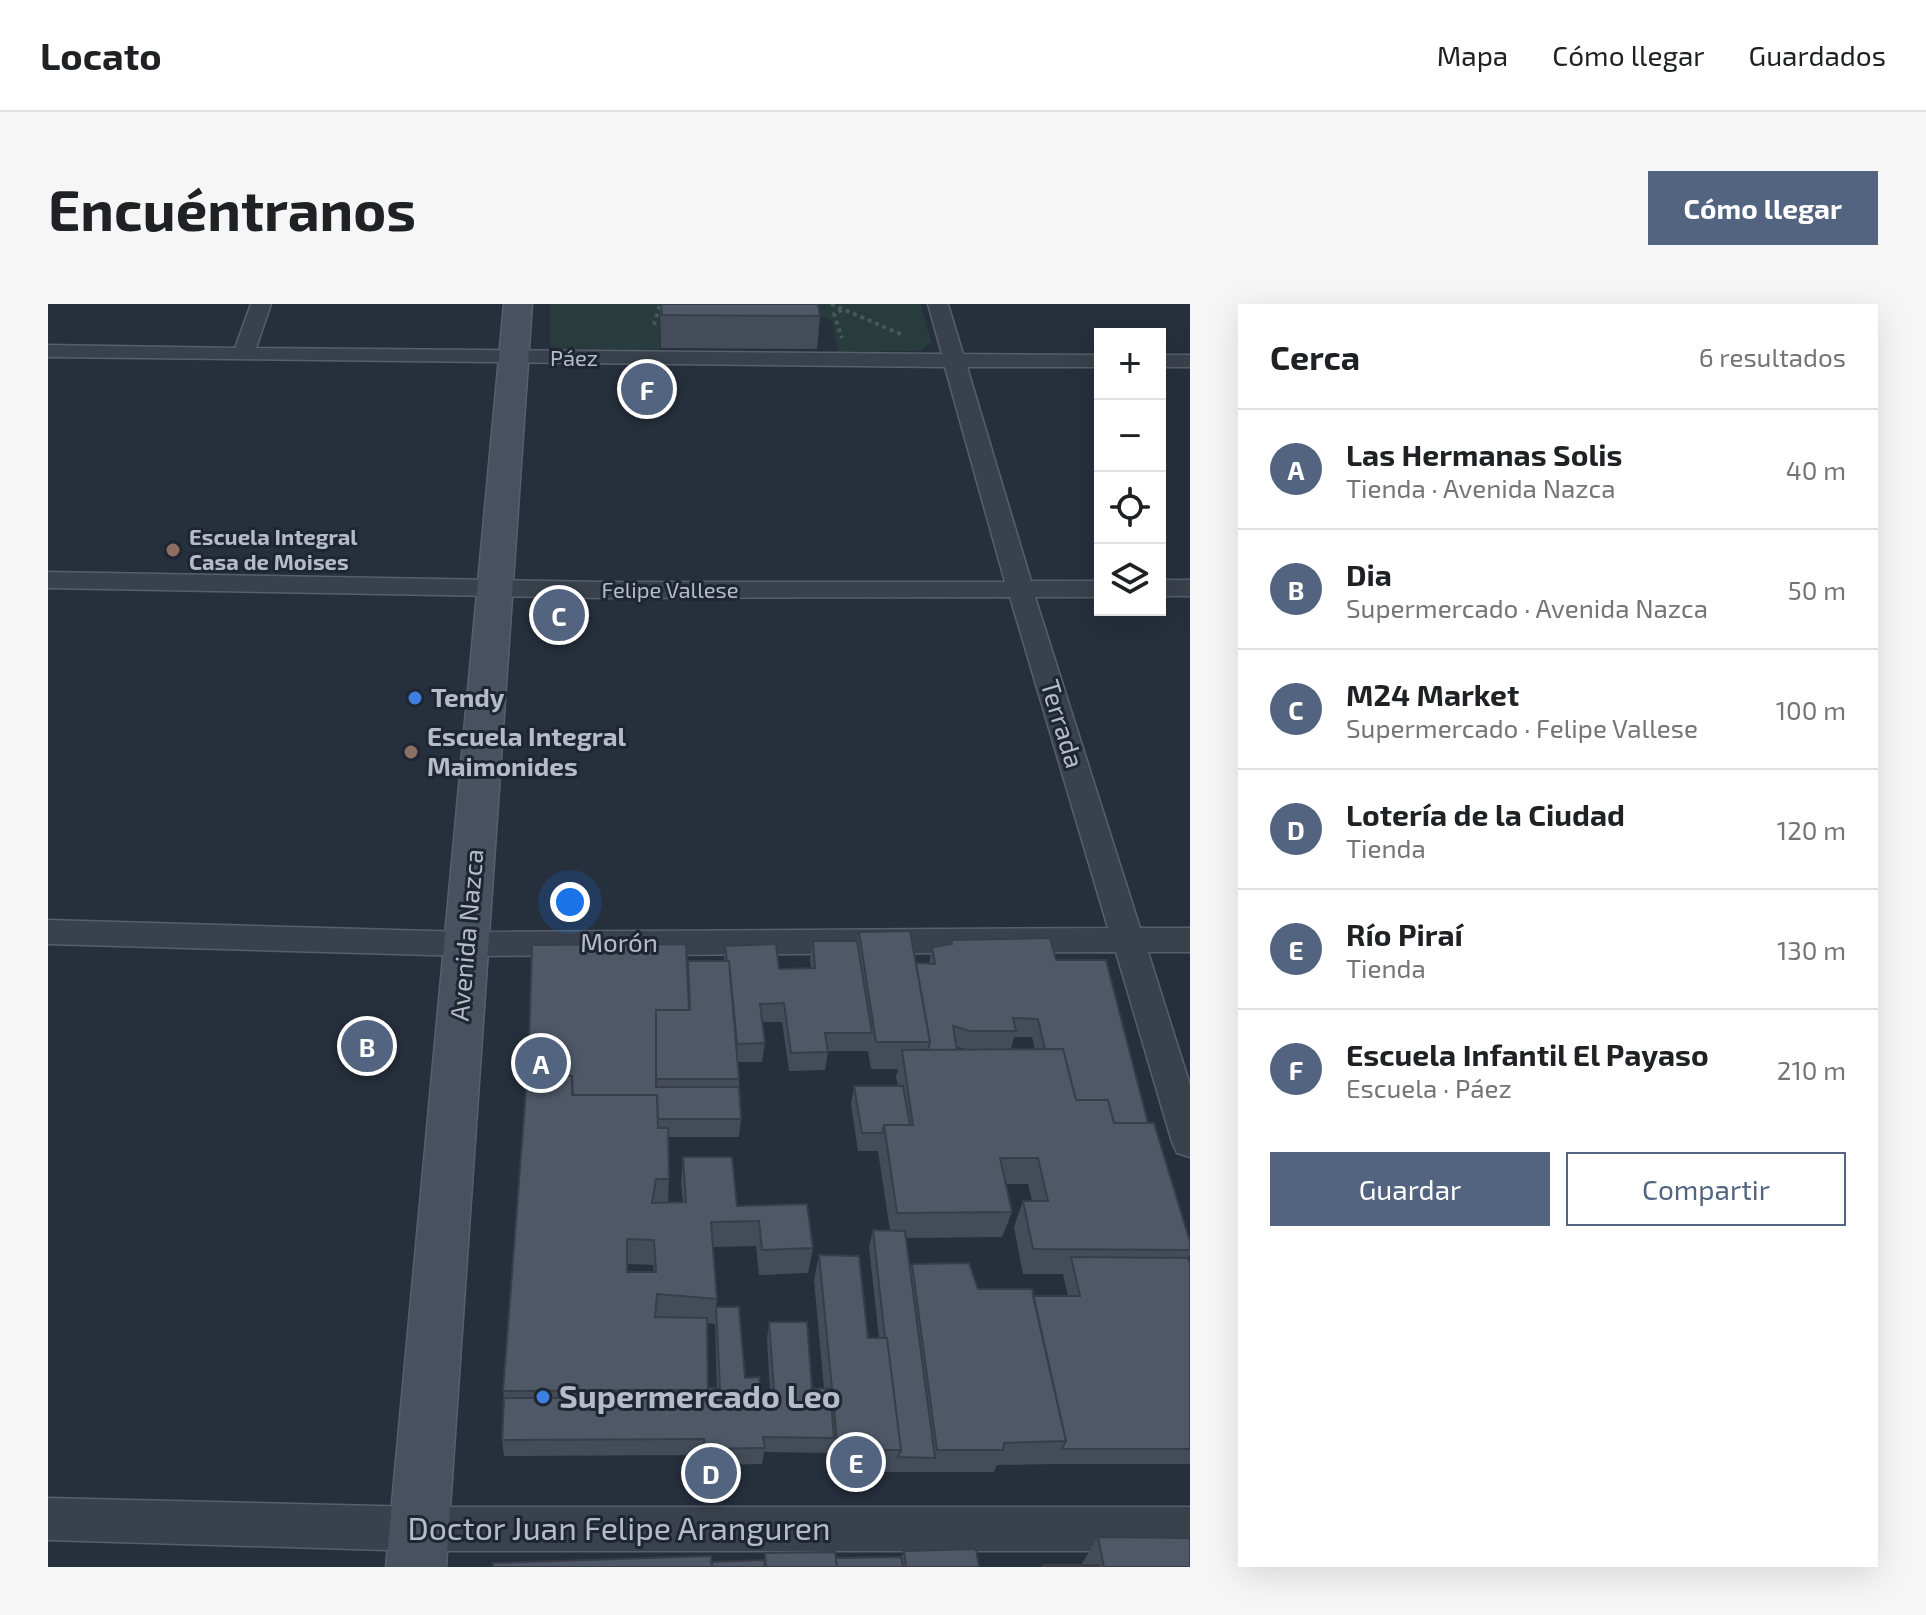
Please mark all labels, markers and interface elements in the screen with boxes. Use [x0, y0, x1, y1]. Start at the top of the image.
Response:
text: Locato [40, 32, 162, 78]
text: Mapa [1437, 38, 1508, 72]
text: Cómo llegar [1552, 38, 1705, 72]
text: Guardados [1749, 38, 1886, 72]
button: Cómo llegar [1648, 171, 1878, 245]
text: Encuéntranos [48, 175, 416, 242]
map controls [1094, 328, 1166, 616]
button: + [1094, 328, 1166, 400]
text: Cerca [1270, 336, 1360, 377]
text: 6 resultados [1699, 341, 1846, 372]
street label: Páez [550, 344, 598, 370]
pin: F [621, 359, 673, 419]
button: − [1094, 400, 1166, 472]
text: Las Hermanas Solis [1346, 436, 1622, 472]
text: A [1288, 454, 1304, 485]
text: 40 m [1786, 454, 1846, 485]
button: locate [1094, 472, 1166, 544]
text: Tienda · Avenida Nazca [1346, 472, 1616, 503]
place label: Escuela Integral Casa de Moises [189, 523, 358, 574]
marker: Escuela Integral Casa de Moises [164, 541, 182, 559]
button: layers [1094, 544, 1166, 616]
text: Dia [1346, 556, 1392, 592]
text: B [1288, 574, 1304, 605]
text: 50 m [1788, 574, 1846, 605]
street label: Felipe Vallese [602, 576, 739, 602]
pin: C [533, 585, 585, 645]
text: Supermercado · Avenida Nazca [1346, 592, 1708, 623]
street label: Terrada [1035, 676, 1091, 771]
text: M24 Market [1346, 676, 1519, 712]
place label: Tendy [431, 681, 505, 713]
marker: Tendy [406, 689, 424, 707]
text: C [1288, 694, 1304, 725]
text: 100 m [1776, 694, 1846, 725]
text: Supermercado · Felipe Vallese [1346, 712, 1698, 743]
place label: Escuela Integral Maimonides [427, 720, 627, 781]
marker: Escuela Integral Maimonides [402, 743, 420, 761]
text: Lotería de la Ciudad [1346, 796, 1625, 832]
text: D [1287, 814, 1305, 845]
text: 120 m [1777, 814, 1846, 845]
text: Tienda [1346, 832, 1426, 863]
street label: Avenida Nazca [443, 848, 488, 1022]
your location [550, 882, 590, 922]
text: Río Piraí [1346, 916, 1463, 952]
street label: Morón [580, 926, 658, 957]
text: E [1288, 934, 1304, 965]
text: 130 m [1777, 934, 1846, 965]
text: Tienda [1346, 952, 1426, 983]
pin: B [341, 1016, 393, 1076]
pin: A [515, 1033, 567, 1093]
text: Escuela Infantil El Payaso [1346, 1036, 1709, 1072]
text: F [1289, 1054, 1303, 1085]
text: 210 m [1777, 1054, 1846, 1085]
text: Escuela · Páez [1346, 1072, 1512, 1103]
button: Guardar [1270, 1152, 1550, 1226]
button: Compartir [1566, 1152, 1846, 1226]
place label: Supermercado Leo [559, 1376, 841, 1414]
marker: Supermercado Leo [534, 1388, 552, 1406]
pin: E [830, 1432, 882, 1492]
pin: D [685, 1443, 737, 1503]
street label: Doctor Juan Felipe Aranguren [407, 1508, 831, 1546]

